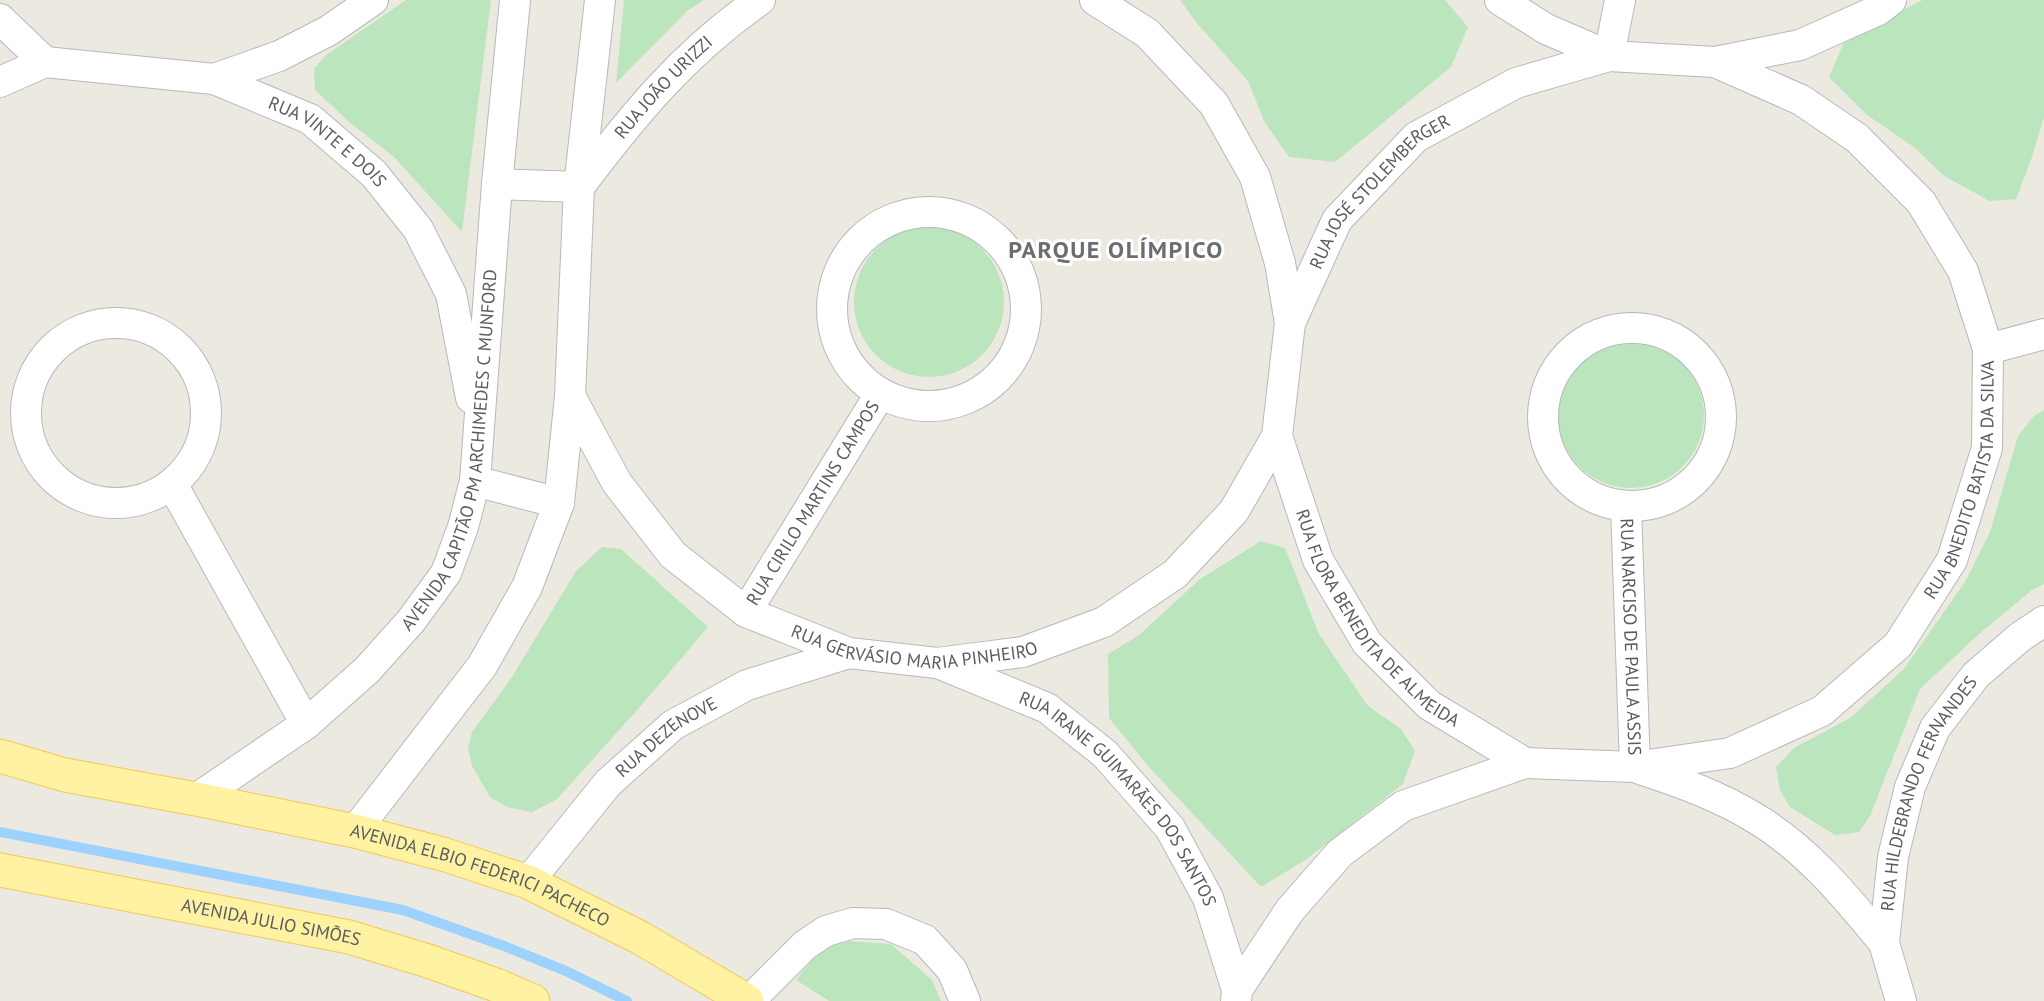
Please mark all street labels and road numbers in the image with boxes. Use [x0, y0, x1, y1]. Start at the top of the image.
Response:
street label: RUA JOÃO URIZZI [609, 30, 717, 143]
street label: RUA VINTE E DOIS [265, 91, 392, 191]
street label: RUA JOSÉ STOLEMBERGER [1304, 109, 1454, 273]
street label: AVENIDA CAPITÃO PM ARCHIMEDES C MUNFORD [396, 268, 502, 635]
street label: RUA BNEDITO BATISTA DA SILVA [1918, 360, 1999, 603]
street label: RUA CIRILO MARTINS CAMPOS [741, 396, 884, 609]
street label: RUA FLORA BENEDITA DE ALMEIDA [1291, 506, 1464, 732]
street label: RUA NARCISO DE PAULA ASSIS [1615, 518, 1647, 756]
street label: RUA GERVÁSIO MARIA PINHEIRO [788, 619, 1041, 675]
street label: RUA HILDEBRANDO FERNANDES [1875, 671, 1982, 912]
street label: RUA IRANE GUIMARÃES DOS SANTOS [1016, 686, 1222, 909]
street label: RUA DEZENOVE [610, 691, 721, 782]
street label: AVENIDA ELBIO FEDERICI PACHECO [348, 818, 614, 932]
street label: AVENIDA JULIO SIMÕES [180, 893, 364, 951]

